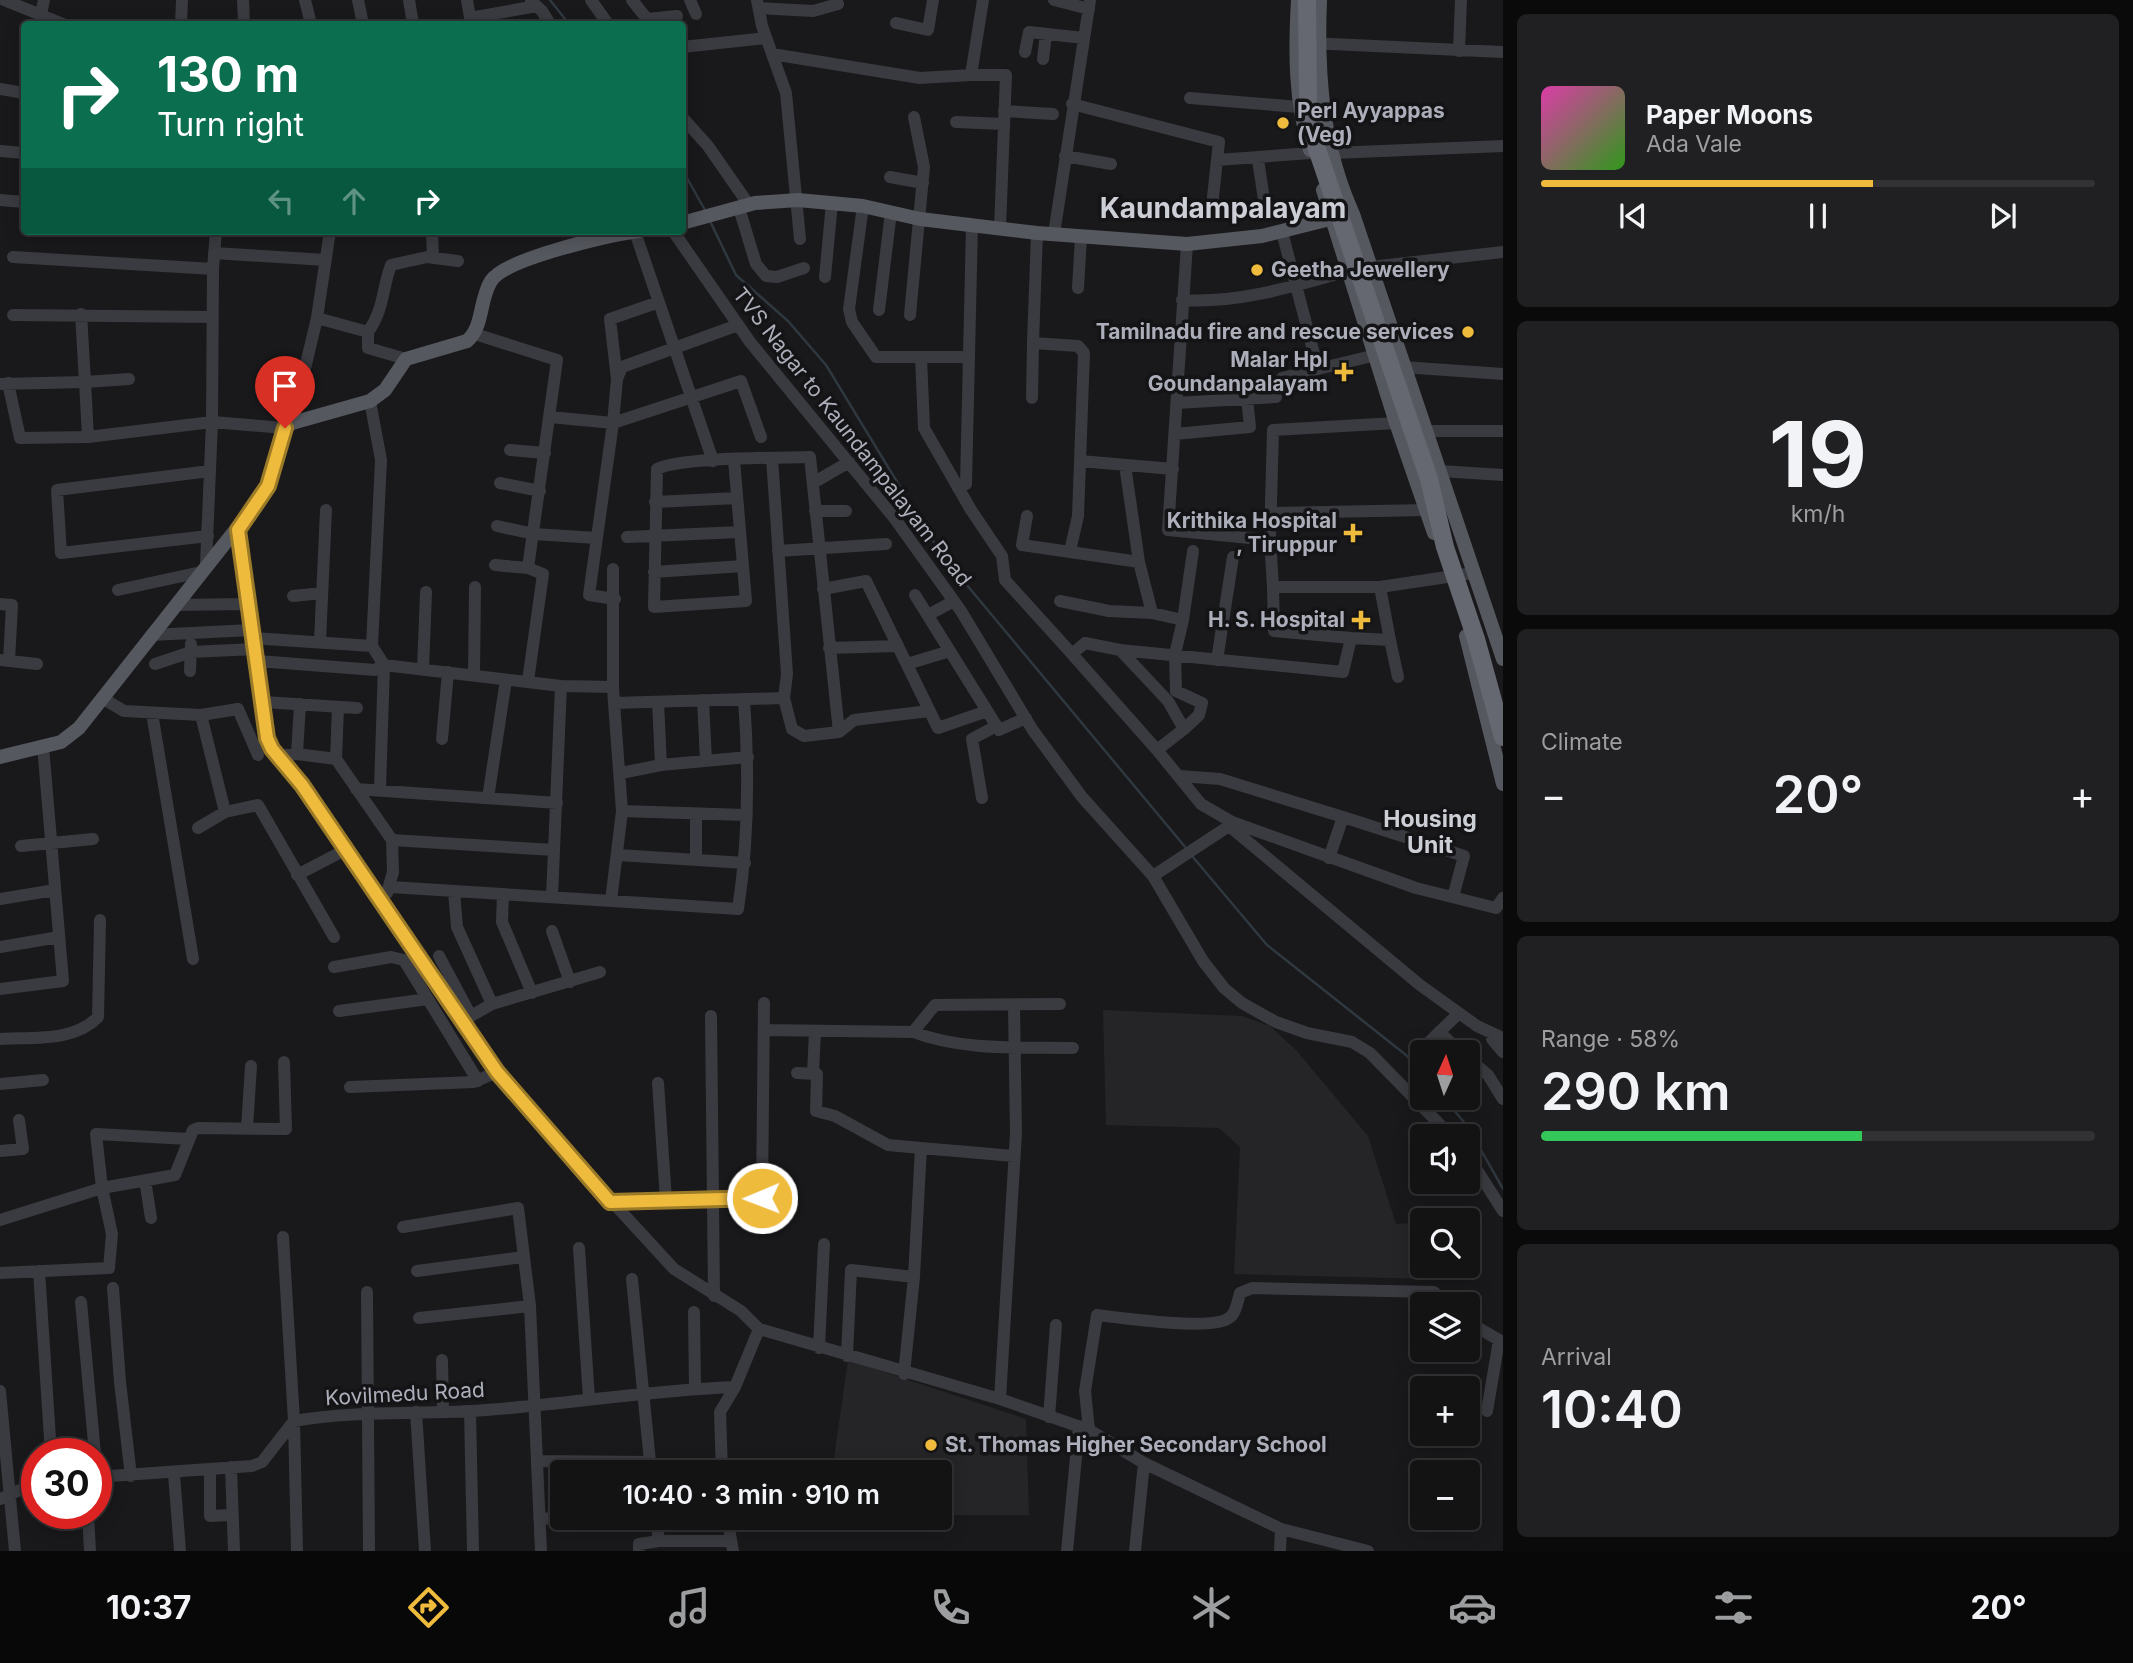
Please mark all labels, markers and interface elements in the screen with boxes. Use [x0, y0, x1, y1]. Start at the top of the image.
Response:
text: 130 m [157, 45, 299, 104]
icon: right [42, 49, 133, 140]
place label: Perl Ayyappas (Veg) [1297, 98, 1445, 147]
text: Paper Moons [1646, 99, 1813, 130]
text: Turn right [157, 105, 304, 144]
marker: Perl Ayyappas (Veg) [1275, 115, 1291, 131]
text: Ada Vale [1646, 130, 1742, 158]
icon: left [262, 182, 300, 220]
icon: ahead [335, 182, 373, 220]
icon: right [408, 182, 446, 220]
district label: Kaundampalayam [1100, 191, 1346, 225]
icon: previous [1614, 197, 1652, 235]
icon: pause [1799, 197, 1837, 235]
icon: next [1984, 197, 2022, 235]
place label: Geetha Jewellery [1271, 257, 1450, 282]
marker: Geetha Jewellery [1249, 262, 1265, 278]
street label: TVS Nagar to Kaundampalayam Road [728, 282, 977, 591]
place label: Tamilnadu fire and rescue services [1096, 319, 1454, 344]
marker: Tamilnadu fire and rescue services [1460, 324, 1476, 340]
place label: Malar Hpl Goundanpalayam [1148, 347, 1328, 396]
pin [255, 356, 315, 428]
marker: Malar Hpl Goundanpalayam [1334, 362, 1354, 382]
icon: arrive [266, 367, 304, 405]
text: 19 [1769, 399, 1867, 509]
text: km/h [1791, 500, 1845, 528]
place label: Krithika Hospital , Tiruppur [1167, 508, 1337, 557]
marker: Krithika Hospital , Tiruppur [1343, 523, 1363, 543]
place label: H. S. Hospital [1208, 607, 1345, 632]
marker: H. S. Hospital [1351, 610, 1371, 630]
text: Climate [1541, 728, 1623, 756]
text: 20° [1773, 763, 1863, 826]
text: − [1541, 772, 1566, 818]
text: + [2070, 772, 2095, 818]
district label: Housing Unit [1383, 805, 1477, 859]
text: Range · 58% [1541, 1025, 1680, 1053]
north arrow [1410, 1040, 1480, 1110]
map controls [1410, 1040, 1480, 1530]
text: 290 km [1541, 1060, 1731, 1123]
button: sound [1410, 1124, 1480, 1194]
position arrow [725, 1161, 799, 1235]
button: search [1410, 1208, 1480, 1278]
button: layers [1410, 1292, 1480, 1362]
text: Arrival [1541, 1343, 1612, 1371]
button: + [1410, 1376, 1480, 1446]
street label: Kovilmedu Road [324, 1377, 485, 1410]
text: 10:40 [1541, 1378, 1683, 1441]
place label: St. Thomas Higher Secondary School [945, 1432, 1327, 1457]
marker: St. Thomas Higher Secondary School [923, 1437, 939, 1453]
speed limit sign: 30 [21, 1438, 112, 1529]
button: − [1410, 1460, 1480, 1530]
text: 10:40 · 3 min · 910 m [622, 1479, 880, 1510]
icon: directions [404, 1583, 453, 1632]
icon: music [665, 1583, 714, 1632]
icon: phone [926, 1583, 975, 1632]
icon: climate [1187, 1583, 1236, 1632]
icon: car [1448, 1583, 1497, 1632]
icon: filters [1709, 1583, 1758, 1632]
text: 10:37 [106, 1588, 191, 1627]
text: 20° [1970, 1588, 2027, 1627]

